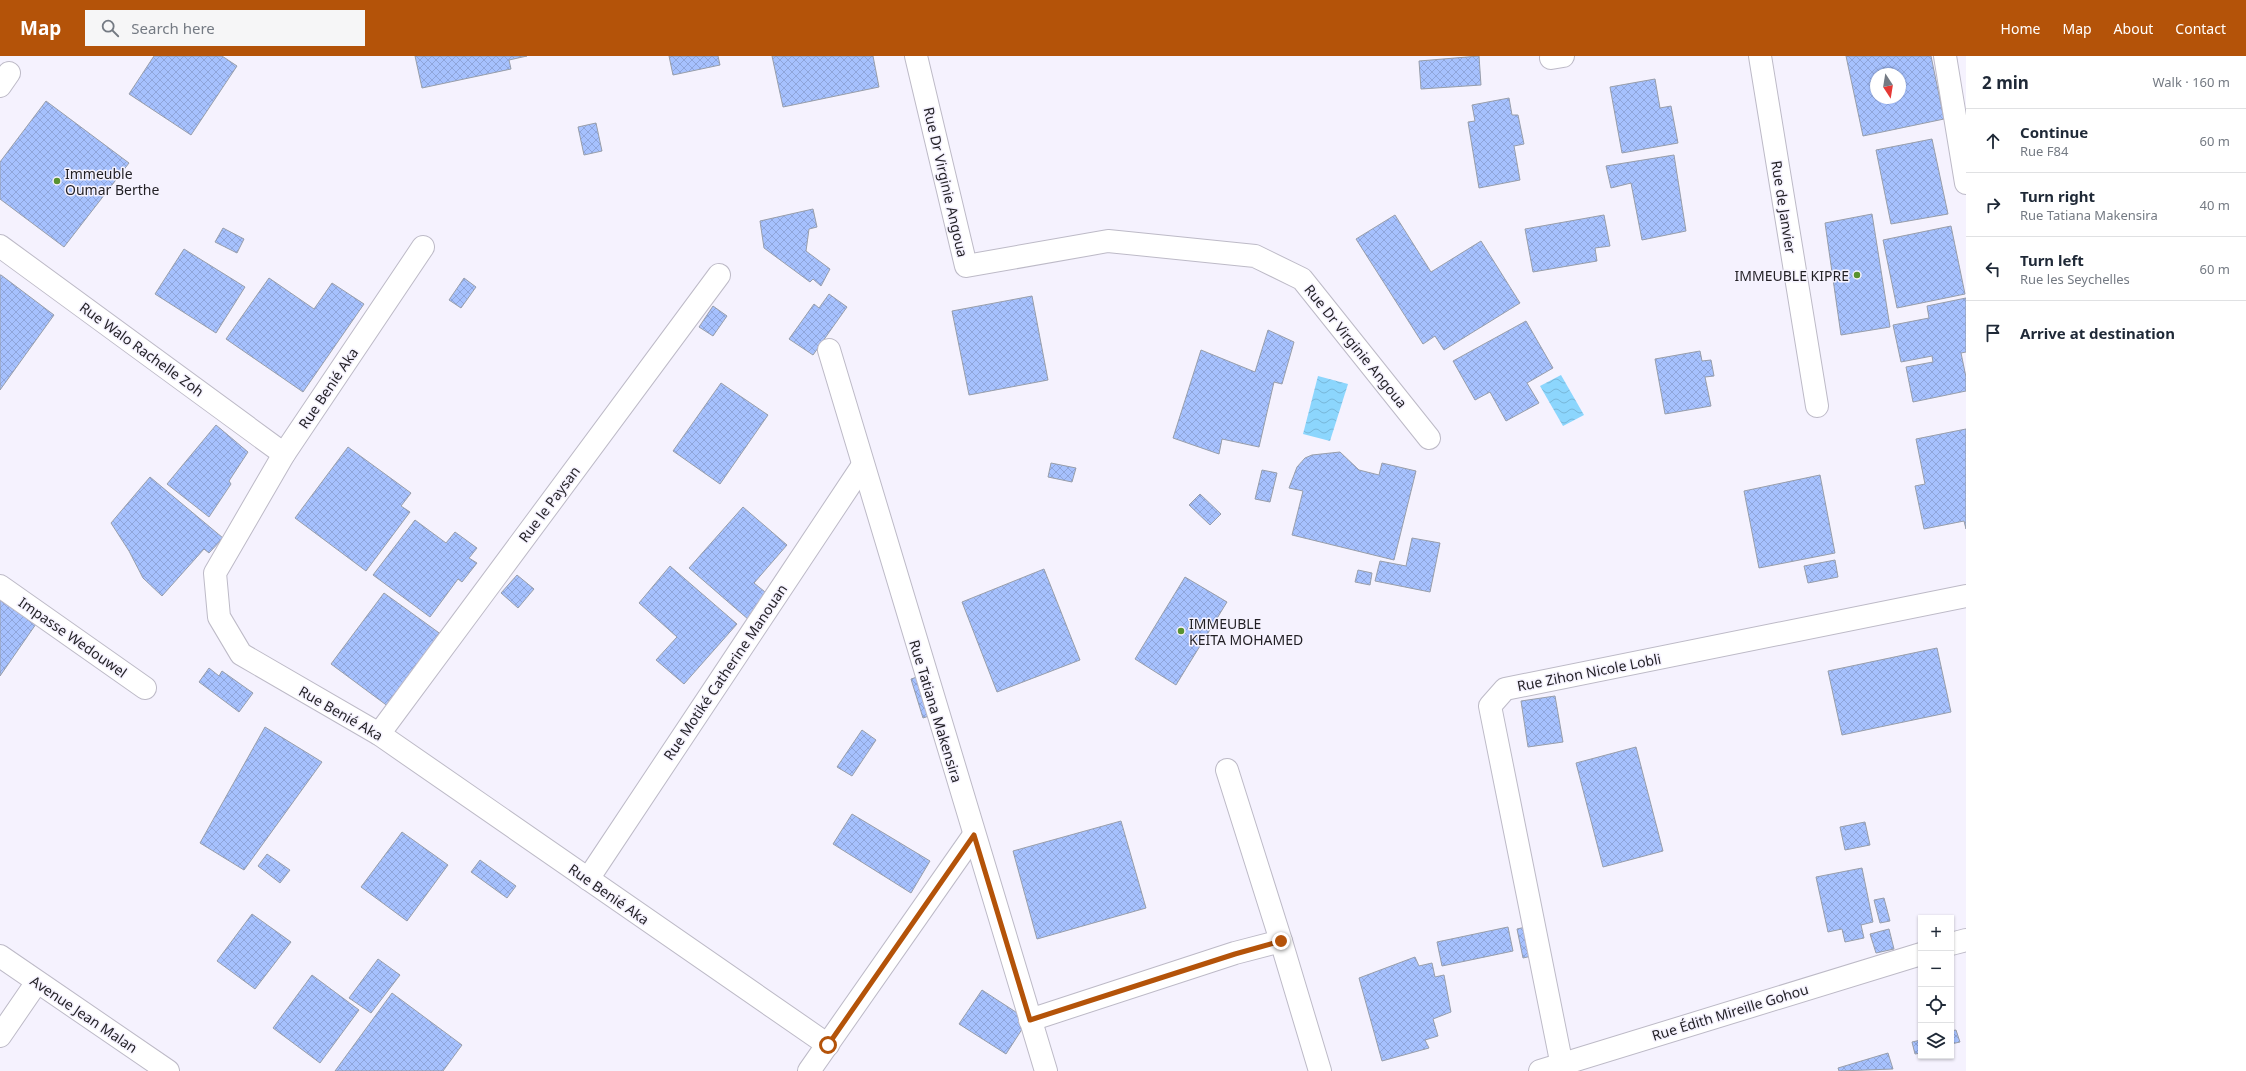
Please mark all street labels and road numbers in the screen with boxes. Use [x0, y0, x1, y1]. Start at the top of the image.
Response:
street label: Rue Dr Virginie Angoua [919, 105, 973, 259]
street label: Rue de Janvier [1767, 159, 1801, 255]
street label: Rue Dr Virginie Angoua [1300, 280, 1412, 412]
street label: Rue Walo Rachelle Zoh [76, 298, 208, 400]
street label: Rue Benié Aka [294, 344, 362, 432]
street label: Rue le Paysan [514, 462, 584, 546]
street label: Rue Motiké Catherine Manouan [659, 580, 791, 764]
street label: Impasse Wedouwel [15, 592, 131, 682]
street label: Rue Tatiana Makensira [905, 637, 967, 785]
street label: Rue Zihon Nicole Lobli [1515, 649, 1663, 695]
street label: Rue Benié Aka [296, 681, 386, 745]
street label: Rue Benié Aka [565, 859, 653, 929]
street label: Avenue Jean Malan [27, 971, 141, 1057]
street label: Rue Édith Mireille Gohou [1649, 979, 1811, 1045]

